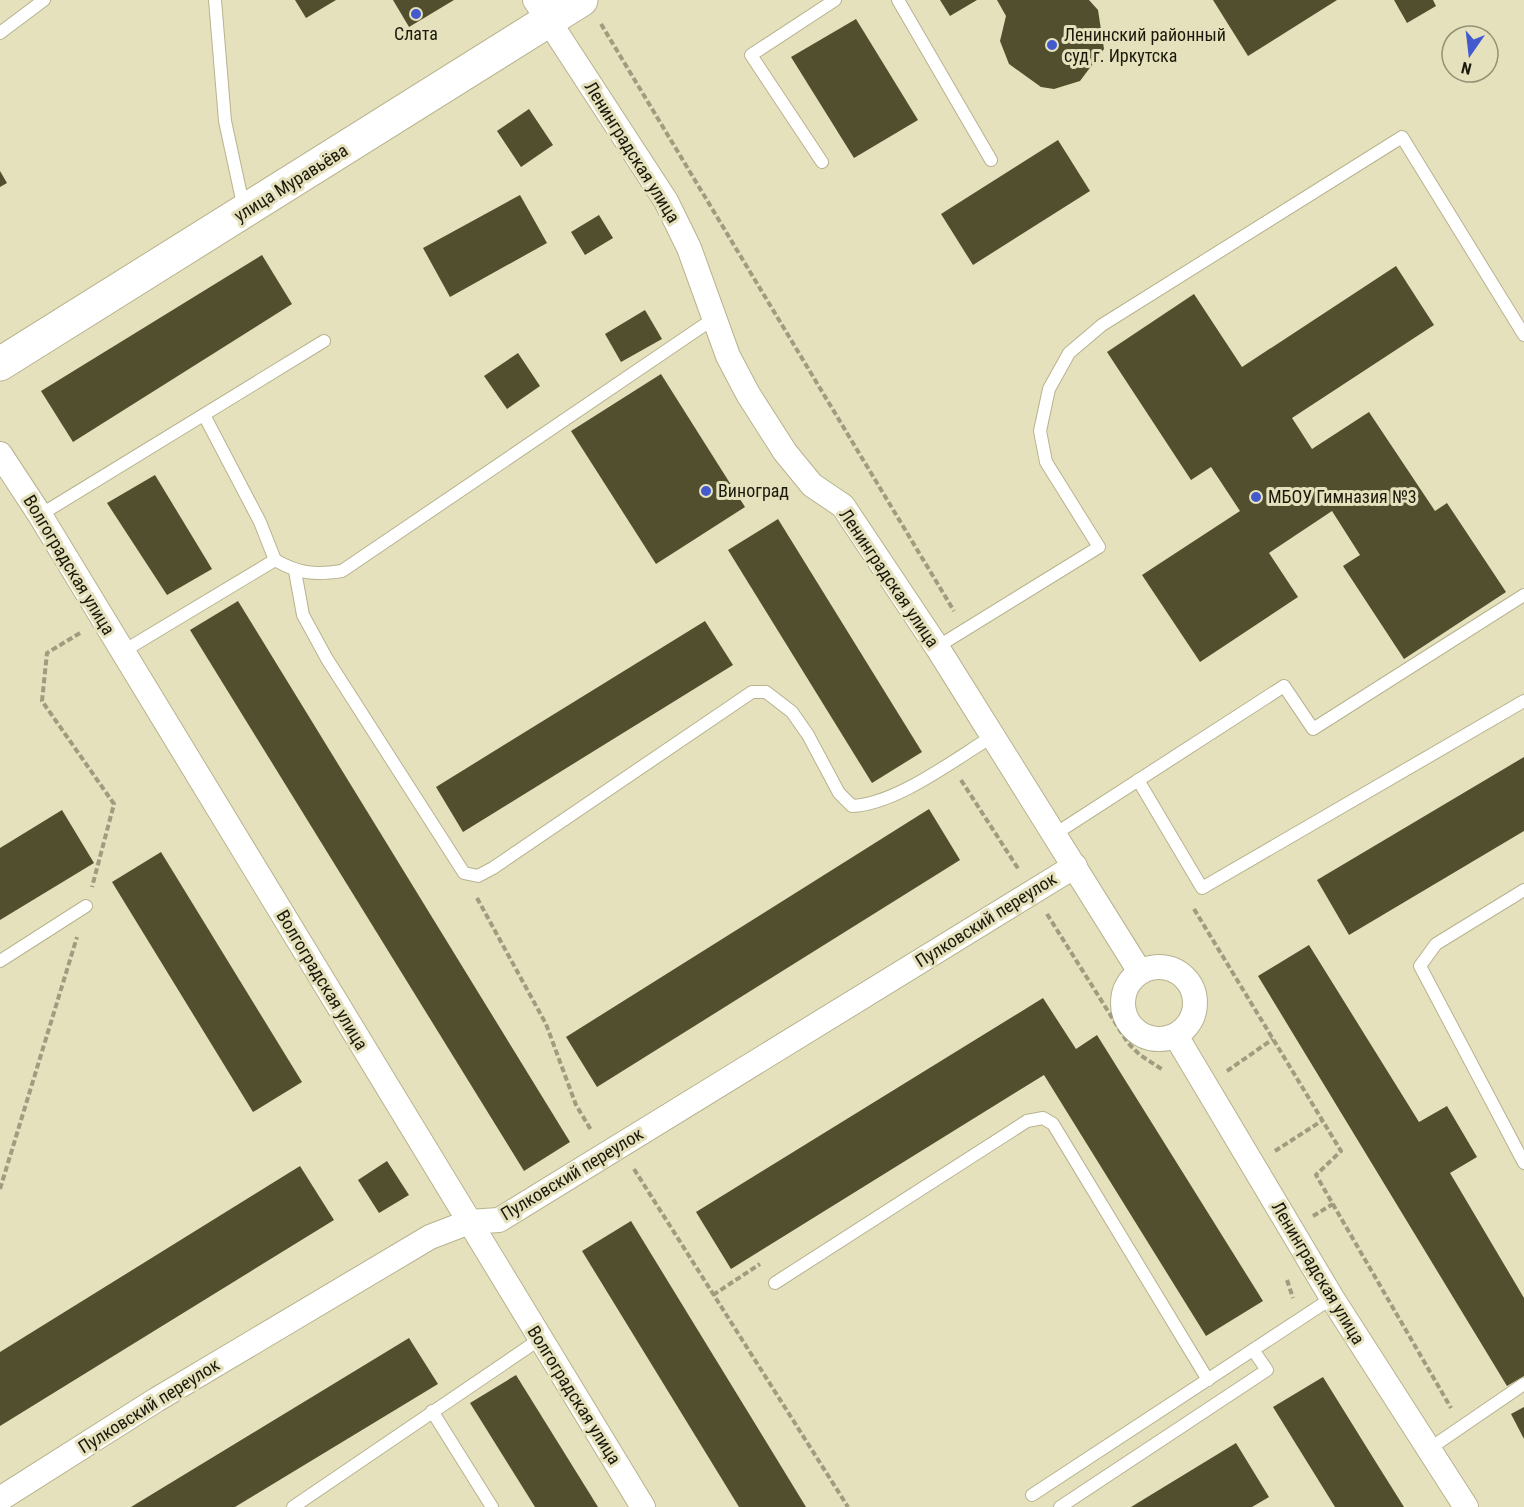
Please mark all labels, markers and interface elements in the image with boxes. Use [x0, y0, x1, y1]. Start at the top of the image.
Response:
marker: Слата [409, 7, 423, 21]
place label: Слата [394, 23, 438, 44]
place label: Ленинский районный суд г. Иркутска [1064, 24, 1226, 66]
north arrow [1440, 24, 1500, 84]
marker: Ленинский районный суд г. Иркутска [1045, 38, 1059, 52]
text: N [1459, 58, 1474, 78]
street label: Ленинградская улица [580, 77, 684, 226]
street label: улица Муравьёва [230, 139, 351, 226]
place label: Виноград [718, 480, 789, 501]
marker: Виноград [699, 484, 713, 498]
place label: МБОУ Гимназия №3 [1268, 486, 1417, 507]
marker: МБОУ Гимназия №3 [1249, 490, 1263, 504]
street label: Волгоградская улица [19, 491, 119, 638]
street label: Ленинградская улица [835, 504, 944, 651]
street label: Пулковский переулок [911, 867, 1060, 971]
street label: Волгоградская улица [272, 906, 372, 1053]
street label: Пулковский переулок [497, 1123, 647, 1224]
street label: Ленинградская улица [1268, 1198, 1369, 1348]
street label: Волгоградская улица [523, 1322, 626, 1468]
street label: Пулковский переулок [74, 1353, 223, 1457]

